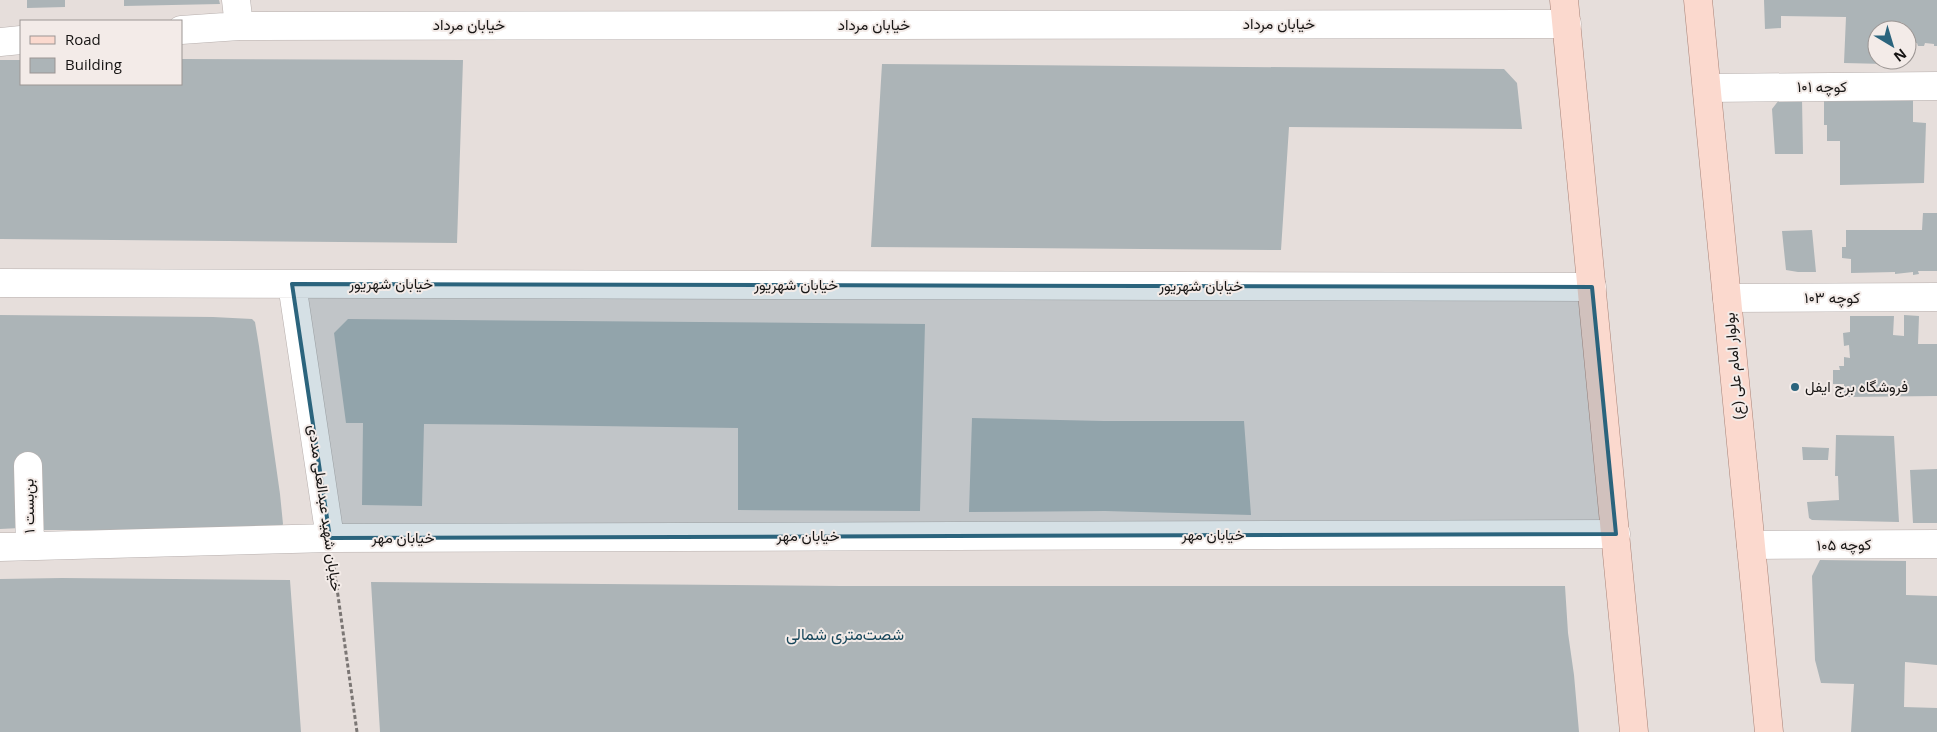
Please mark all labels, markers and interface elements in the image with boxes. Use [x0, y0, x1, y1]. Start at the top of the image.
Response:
street label: خیابان مرداد [1243, 13, 1315, 33]
street label: خیابان مرداد [433, 14, 505, 34]
street label: خیابان مرداد [838, 14, 910, 34]
legend [20, 20, 182, 85]
north arrow [1867, 20, 1917, 70]
text: Road [65, 29, 101, 49]
text: N [1890, 45, 1911, 67]
text: Building [65, 54, 122, 74]
street label: کوچه ۱۰۱ [1797, 76, 1847, 97]
street label: خیابان شهریور [348, 273, 433, 293]
street label: خیابان شهریور [753, 274, 838, 294]
street label: خیابان شهریور [1158, 275, 1243, 295]
street label: کوچه ۱۰۳ [1804, 287, 1860, 308]
street label: بولوار امام علی (ع) [1718, 312, 1750, 420]
place label: فروشگاه برج ایفل [1805, 376, 1908, 398]
marker: فروشگاه برج ایفل [1789, 381, 1801, 393]
street label: خیابان شهید عبدالعلی مددی [303, 423, 348, 593]
street label: بن‌بست ۱ [18, 479, 39, 533]
street label: خیابان مهر [1180, 524, 1245, 544]
street label: خیابان مهر [775, 525, 840, 545]
street label: خیابان مهر [370, 527, 435, 547]
street label: کوچه ۱۰۵ [1817, 534, 1872, 555]
district label: شصت‌متری شمالی [786, 623, 904, 645]

